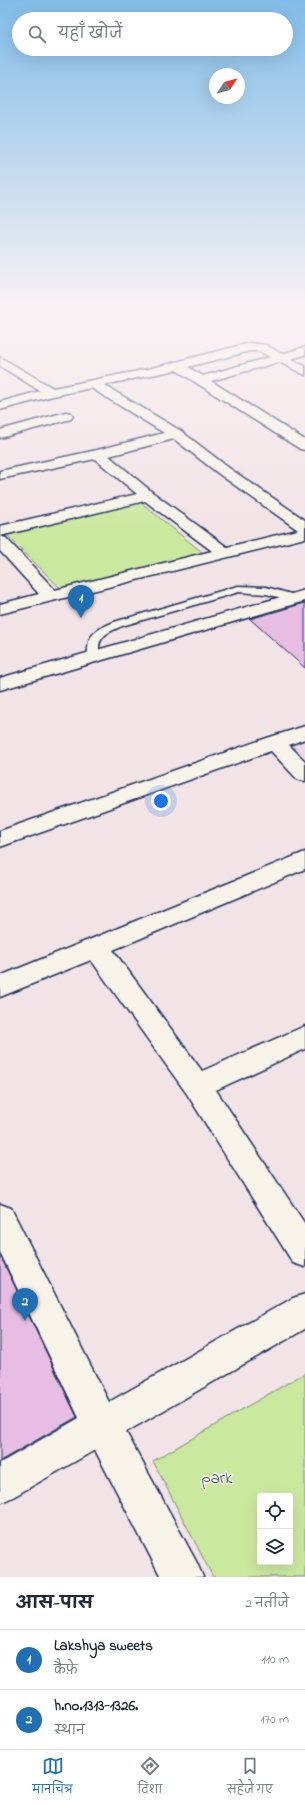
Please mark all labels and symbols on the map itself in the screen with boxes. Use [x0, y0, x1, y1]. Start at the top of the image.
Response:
north arrow [209, 68, 245, 104]
pin: 1 [68, 585, 94, 618]
your location [151, 791, 171, 811]
pin: 2 [12, 1288, 38, 1321]
park label: park [201, 1466, 233, 1491]

